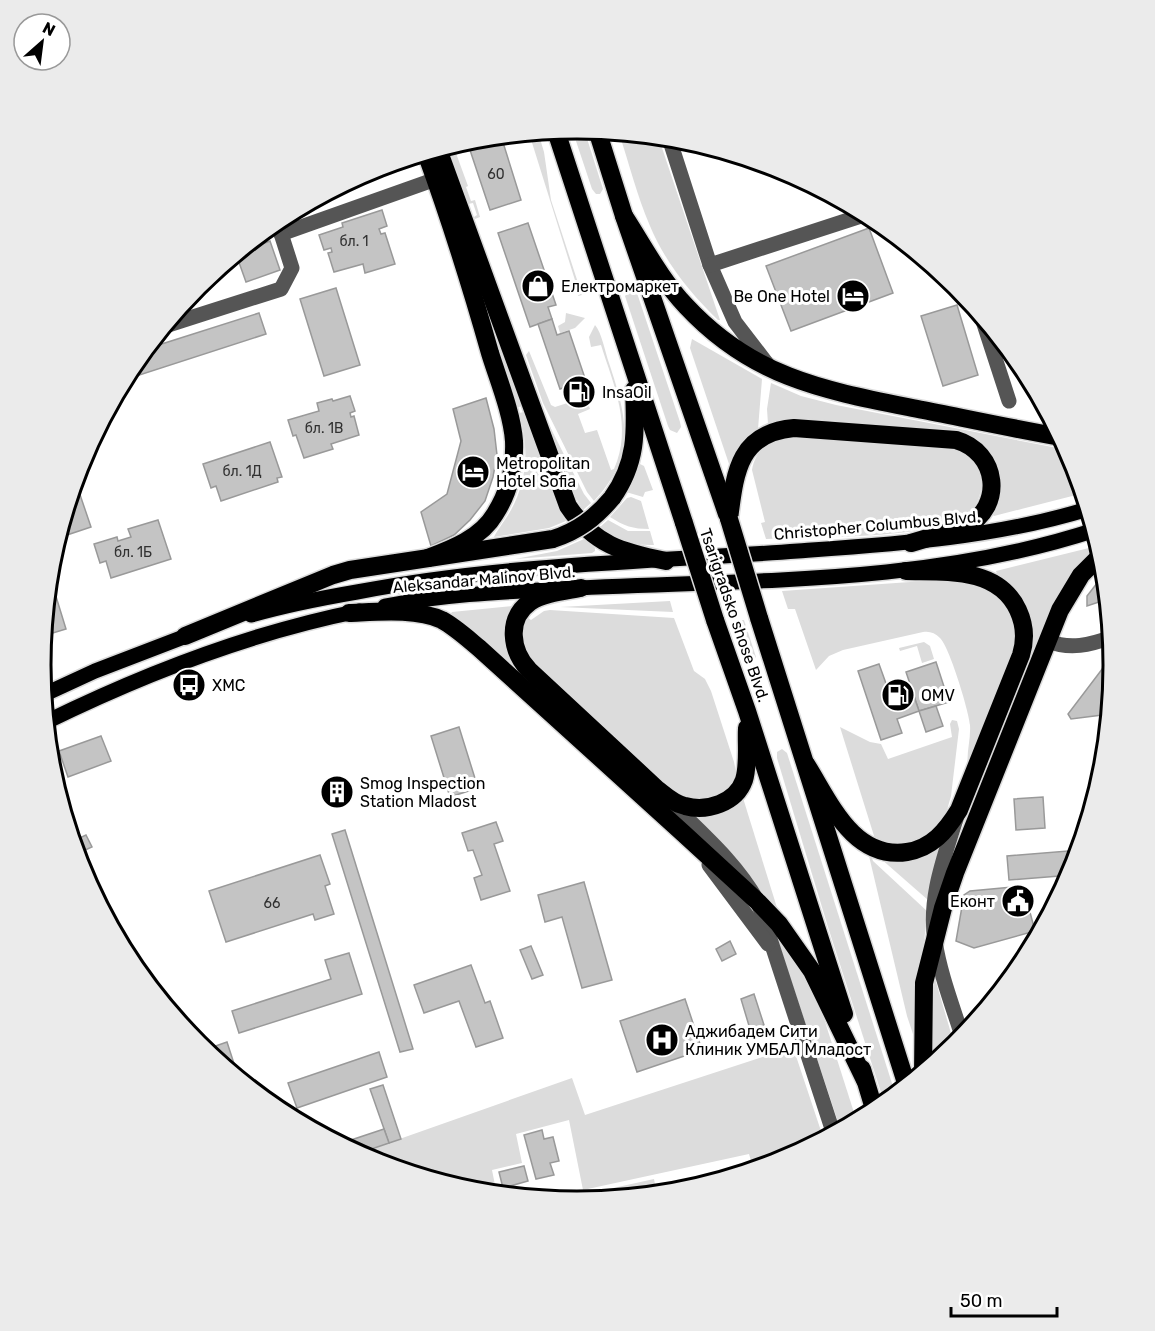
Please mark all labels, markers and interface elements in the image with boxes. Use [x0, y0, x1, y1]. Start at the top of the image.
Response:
north arrow [12, 12, 72, 72]
text: N [39, 18, 58, 40]
house number: 60 [487, 166, 505, 183]
house number: бл. 1 [339, 233, 369, 250]
shop icon: Електромаркет [520, 268, 556, 304]
place label: Електромаркет [561, 277, 679, 296]
hotel icon: Be One Hotel [835, 278, 871, 314]
place label: Be One Hotel [733, 287, 830, 306]
fuel station icon: InsaOil [561, 374, 597, 410]
place label: InsaOil [602, 383, 652, 402]
house number: бл. 1В [305, 420, 343, 437]
hotel icon: Metropolitan Hotel Sofia [455, 454, 491, 490]
place label: Metropolitan Hotel Sofia [496, 454, 590, 491]
house number: бл. 1Д [222, 463, 262, 480]
street label: Christopher Columbus Blvd. [773, 507, 981, 544]
street label: Tsarigradsko shose Blvd. [696, 526, 773, 705]
house number: бл. 1Б [114, 544, 152, 561]
street label: Aleksandar Malinov Blvd. [392, 562, 576, 597]
bus stop icon: ХМС [171, 667, 207, 703]
place label: ХМС [212, 676, 246, 695]
fuel station icon: OMV [880, 677, 916, 713]
place label: OMV [921, 686, 955, 705]
building icon: Smog Inspection Station Mladost [319, 774, 355, 810]
place label: Smog Inspection Station Mladost [360, 774, 485, 811]
public building icon: Еконт [1000, 883, 1036, 919]
place label: Еконт [950, 892, 995, 911]
house number: 66 [264, 895, 280, 912]
hospital icon: Аджибадем Сити Клиник УМБАЛ Младост [644, 1022, 680, 1058]
place label: Аджибадем Сити Клиник УМБАЛ Младост [685, 1022, 871, 1059]
scale bar [951, 1280, 1058, 1318]
text: 50 m [960, 1290, 1003, 1312]

